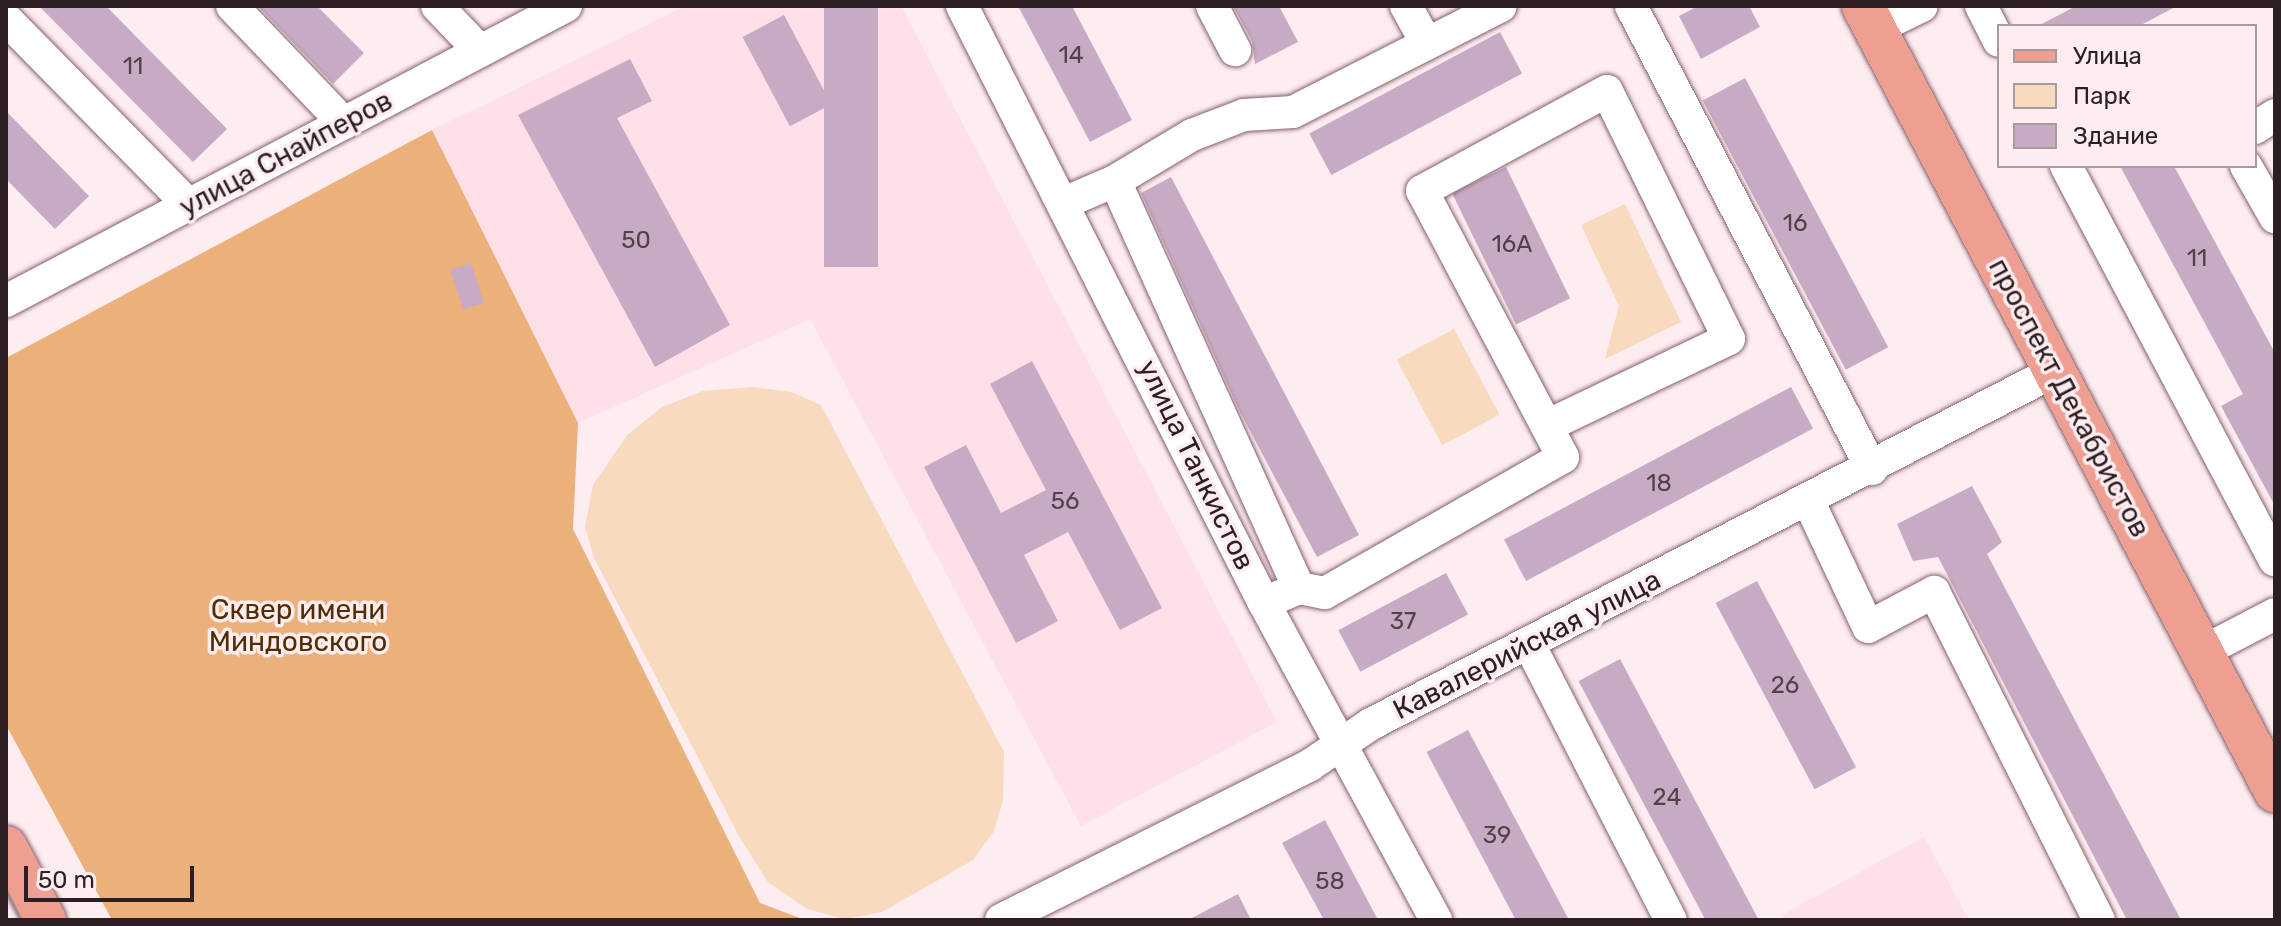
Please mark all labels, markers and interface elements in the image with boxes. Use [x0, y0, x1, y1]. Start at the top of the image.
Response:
legend [1997, 24, 2257, 168]
house number: 14 [1058, 42, 1084, 70]
text: Улица [2073, 42, 2142, 70]
house number: 11 [123, 53, 143, 81]
text: Парк [2073, 82, 2131, 110]
street label: улица Снайперов [174, 84, 398, 224]
text: Здание [2073, 122, 2158, 150]
house number: 16 [1783, 210, 1807, 238]
house number: 50 [621, 227, 651, 255]
house number: 16А [1492, 231, 1532, 259]
house number: 11 [2187, 245, 2207, 273]
street label: проспект Декабристов [1981, 253, 2157, 543]
street label: улица Танкистов [1131, 354, 1261, 576]
house number: 18 [1646, 470, 1672, 498]
house number: 56 [1051, 488, 1079, 516]
street label: Кавалерийская улица [1388, 563, 1666, 727]
park label: Сквер имени Миндовского [209, 593, 387, 659]
house number: 37 [1390, 608, 1416, 636]
house number: 26 [1771, 672, 1799, 700]
house number: 24 [1653, 784, 1681, 812]
house number: 39 [1483, 822, 1511, 850]
scale bar [28, 850, 198, 900]
text: 50 m [38, 866, 95, 894]
house number: 58 [1315, 868, 1345, 896]

